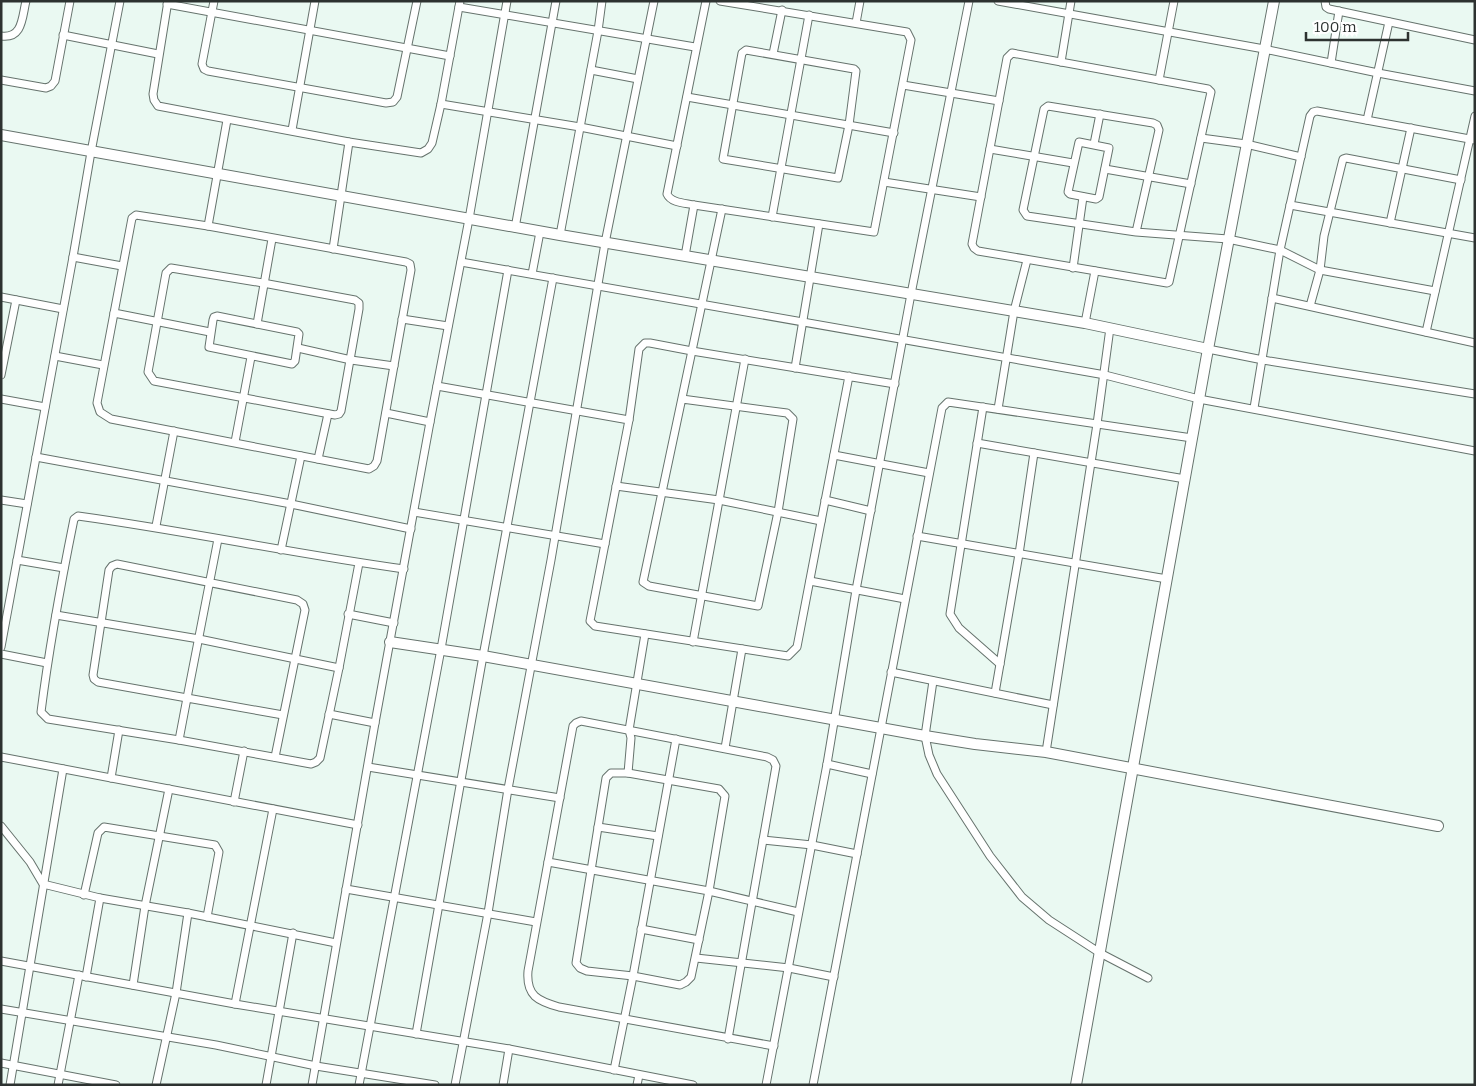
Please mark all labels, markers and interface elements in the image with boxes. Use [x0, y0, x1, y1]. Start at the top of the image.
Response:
scale bar [1306, 10, 1408, 42]
text: 100 m [1314, 18, 1357, 36]

